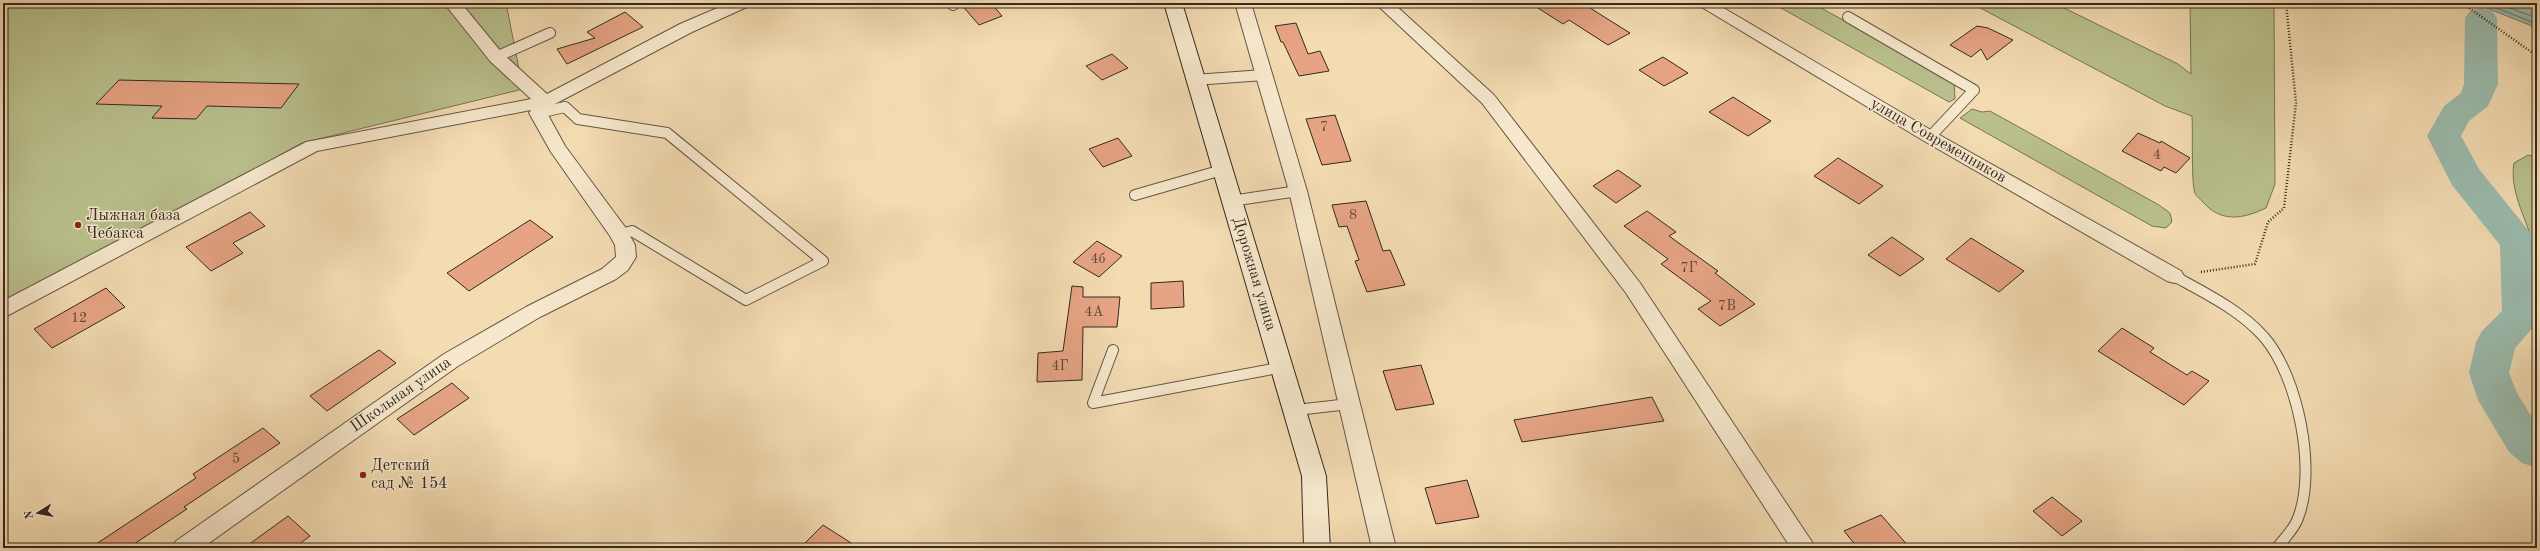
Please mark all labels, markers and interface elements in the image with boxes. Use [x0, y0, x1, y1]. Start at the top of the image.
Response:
street label: улица Современников [1867, 96, 2009, 186]
house number: 7 [1320, 120, 1328, 134]
house number: 4 [2153, 148, 2161, 162]
place label: Лыжная база Чебакса [86, 208, 181, 242]
house number: 8 [1349, 208, 1357, 222]
street label: Дорожная улица [1229, 215, 1279, 333]
marker: Лыжная база Чебакса [73, 220, 83, 230]
house number: 4б [1090, 252, 1106, 266]
house number: 7Г [1680, 261, 1698, 275]
house number: 7В [1718, 299, 1736, 313]
house number: 4А [1085, 305, 1104, 319]
house number: 12 [71, 311, 87, 325]
street label: Школьная улица [348, 354, 454, 436]
house number: 4Г [1051, 359, 1069, 373]
house number: 5 [232, 452, 240, 466]
place label: Детский сад № 154 [371, 458, 448, 492]
marker: Детский сад № 154 [358, 470, 368, 480]
north arrow [18, 493, 58, 533]
text: N [23, 509, 36, 520]

